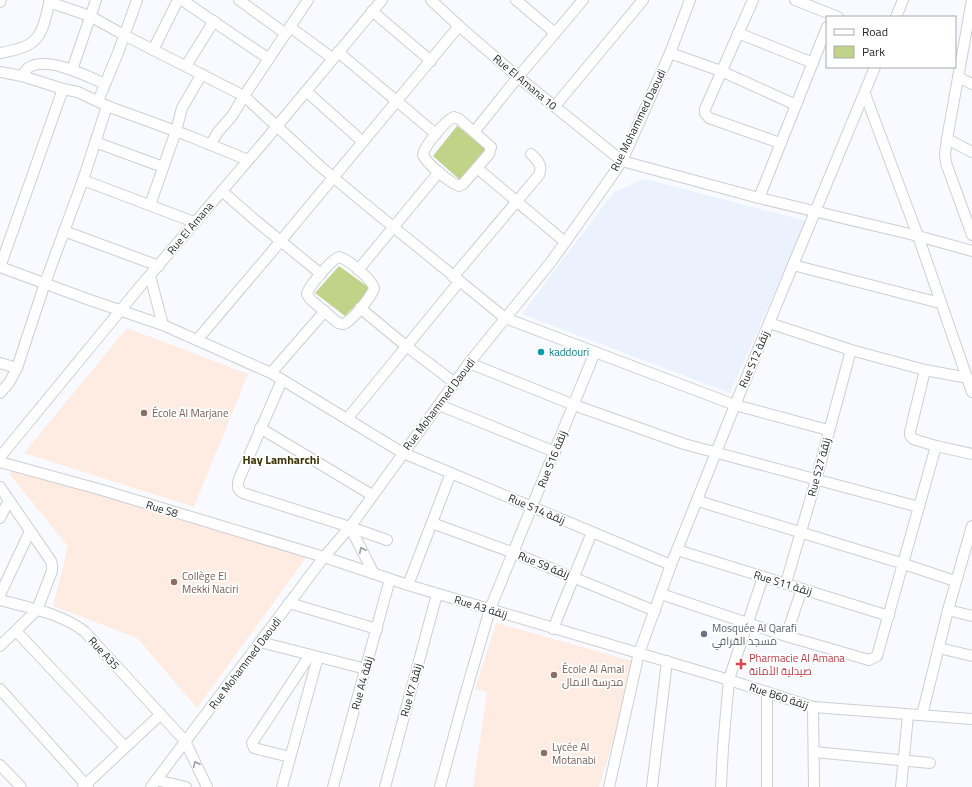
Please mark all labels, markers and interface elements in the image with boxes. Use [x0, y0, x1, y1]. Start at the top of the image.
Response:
legend [826, 16, 956, 68]
text: Road [862, 22, 888, 41]
text: Park [862, 42, 885, 61]
street label: Rue El Amana 10 [490, 50, 560, 114]
street label: Rue Mohammed Daoudi [606, 66, 670, 174]
street label: Rue El Amana [163, 198, 217, 258]
street label: Rue S12 زنقة [735, 328, 773, 390]
place label: kaddouri [549, 344, 589, 360]
marker: kaddouri [536, 347, 546, 357]
street label: Rue Mohammed Daoudi [399, 355, 479, 453]
place label: École Al Marjane [152, 405, 229, 421]
marker: École Al Marjane [139, 408, 149, 418]
street label: Rue S16 زنقة [533, 428, 571, 490]
street label: Rue S27 زنقة [803, 436, 835, 498]
district label: Hay Lamharchi [243, 450, 320, 469]
street label: Rue S14 زنقة [506, 490, 568, 528]
street label: Rue S8 [144, 497, 180, 521]
one-way arrow [359, 547, 367, 555]
street label: Rue S9 زنقة [516, 547, 572, 583]
street label: Rue S11 زنقة [752, 567, 814, 600]
place label: Collège El Mekki Naciri [182, 568, 238, 597]
marker: Collège El Mekki Naciri [169, 577, 179, 587]
street label: Rue A3 زنقة [452, 591, 510, 623]
street label: Rue Mohammed Daoudi [205, 614, 285, 712]
place label: Mosquée Al Qarafi مسجد القرافي [712, 620, 797, 650]
marker: Mosquée Al Qarafi مسجد القرافي [699, 629, 709, 639]
street label: Rue A35 [85, 633, 123, 673]
place label: Pharmacie Al Amana صيدلية الأمانة [749, 650, 845, 679]
street label: Rue A4 زنقة [347, 654, 377, 712]
marker: Pharmacie Al Amana صيدلية الأمانة [736, 659, 746, 669]
street label: Rue K7 زنقة [396, 661, 426, 718]
place label: École Al Amal مدرسة الامال [562, 661, 624, 690]
marker: École Al Amal مدرسة الامال [549, 670, 559, 680]
street label: Rue B60 زنقة [747, 679, 811, 713]
place label: Lycée Al Motanabi [552, 739, 596, 768]
marker: Lycée Al Motanabi [539, 748, 549, 758]
one-way arrow [193, 760, 201, 768]

